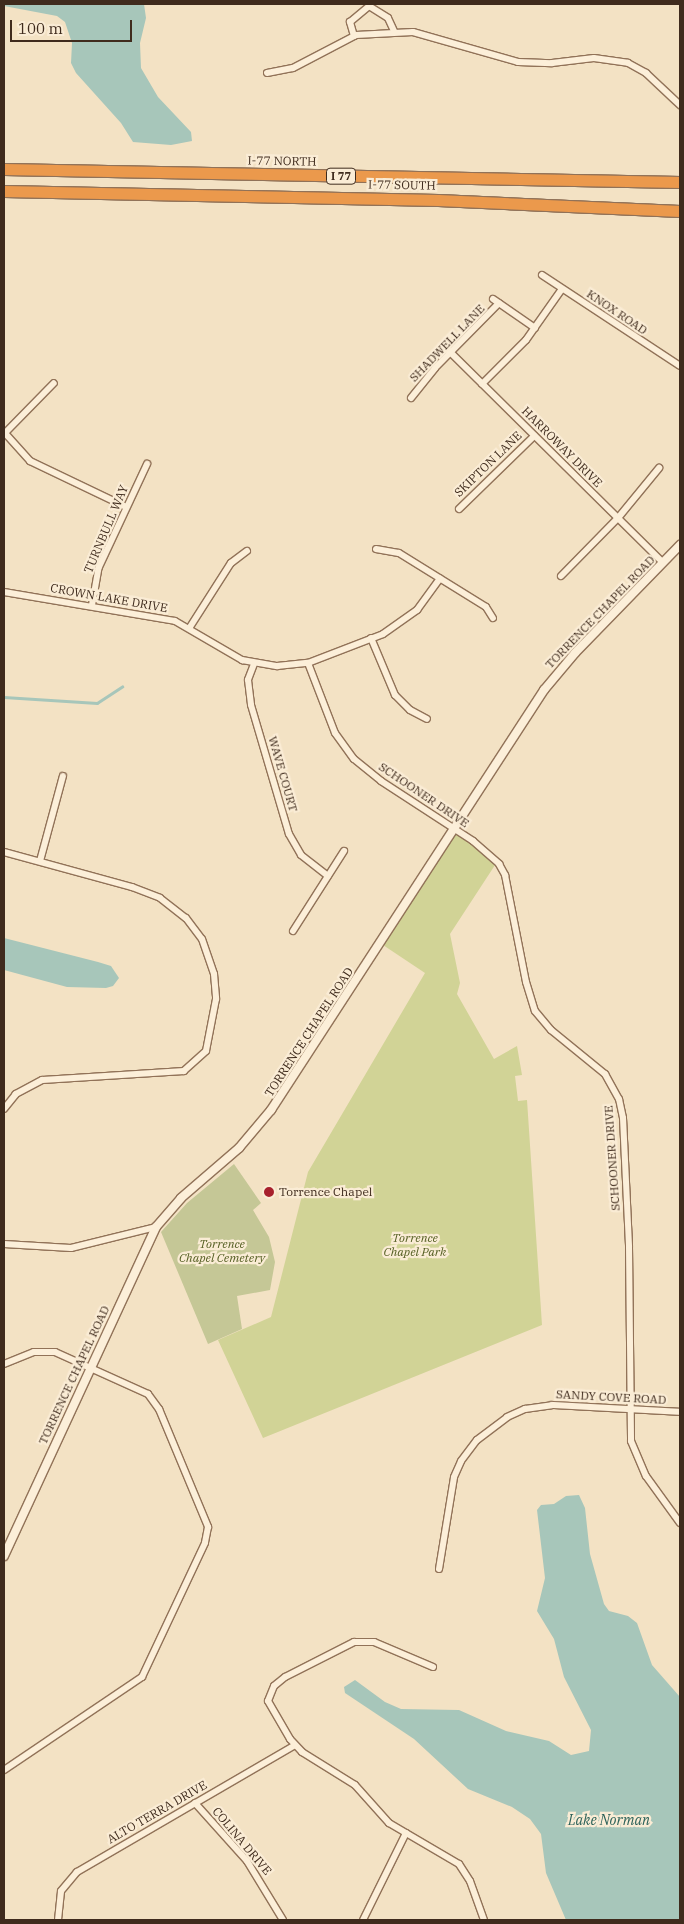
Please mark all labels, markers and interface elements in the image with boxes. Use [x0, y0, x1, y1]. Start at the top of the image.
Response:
scale bar [12, 10, 135, 42]
text: 100 m [18, 19, 63, 38]
street label: I-77 NORTH [247, 153, 317, 169]
road number: I 77 [326, 168, 356, 185]
street label: I-77 SOUTH [368, 177, 436, 193]
street label: KNOX ROAD [584, 286, 650, 338]
street label: SHADWELL LANE [406, 301, 488, 385]
street label: HARROWAY DRIVE [519, 404, 605, 490]
street label: SKIPTON LANE [451, 428, 525, 500]
street label: TURNBULL WAY [81, 483, 131, 575]
street label: TORRENCE CHAPEL ROAD [542, 553, 658, 671]
street label: CROWN LAKE DRIVE [49, 581, 169, 615]
street label: WAVE COURT [265, 735, 301, 813]
street label: SCHOONER DRIVE [376, 759, 472, 831]
street label: TORRENCE CHAPEL ROAD [262, 965, 356, 1099]
street label: SCHOONER DRIVE [601, 1105, 623, 1211]
place label: Torrence Chapel [279, 1185, 372, 1199]
marker: Torrence Chapel [263, 1186, 275, 1198]
park label: Torrence Chapel Park [384, 1231, 446, 1259]
park label: Torrence Chapel Cemetery [179, 1237, 265, 1265]
street label: TORRENCE CHAPEL ROAD [36, 1303, 112, 1447]
street label: SANDY COVE ROAD [556, 1387, 666, 1407]
street label: ALTO TERRA DRIVE [105, 1778, 209, 1846]
street label: COLINA DRIVE [209, 1804, 275, 1878]
water label: Lake Norman [568, 1812, 650, 1828]

